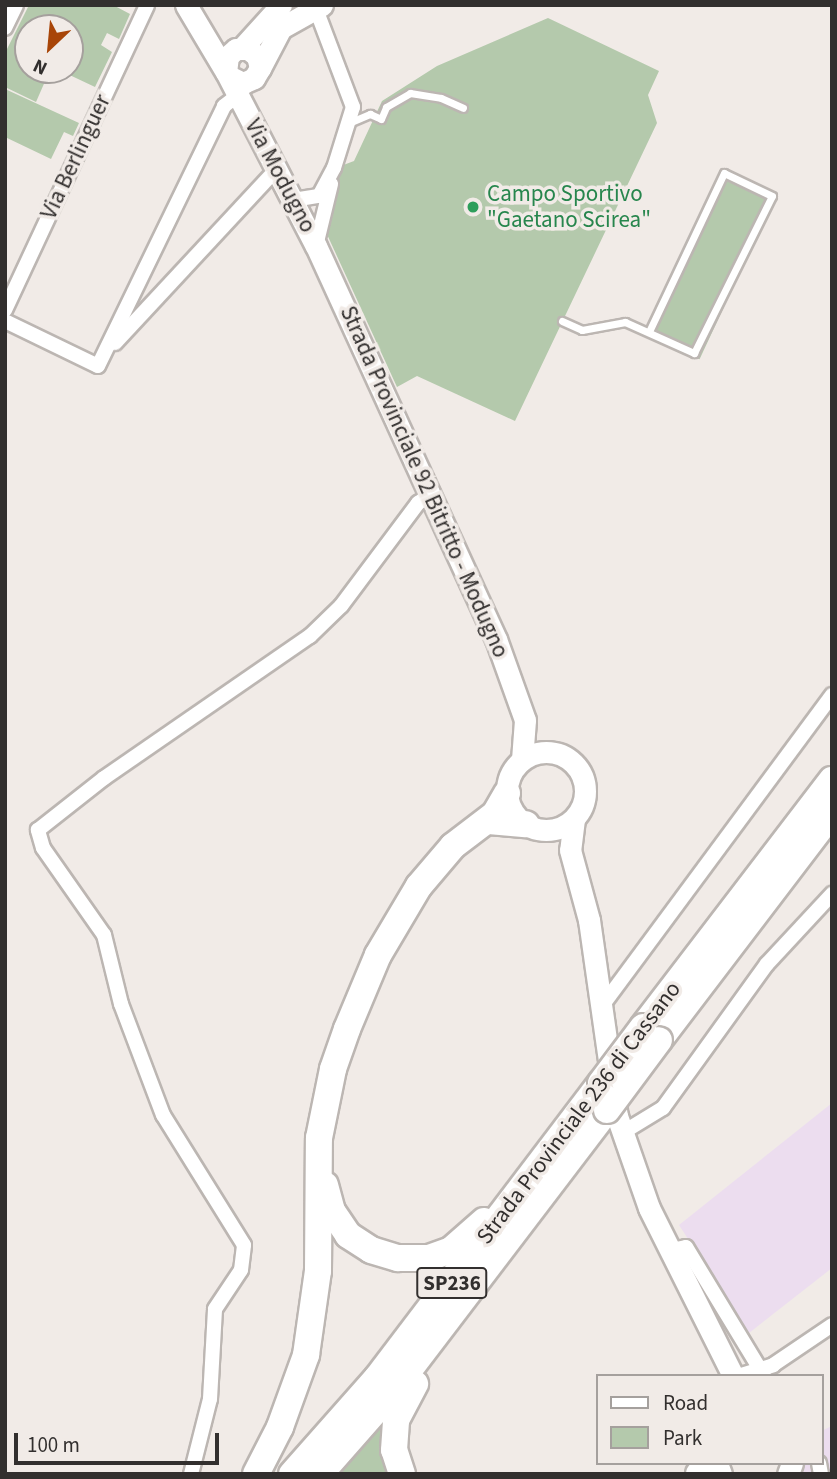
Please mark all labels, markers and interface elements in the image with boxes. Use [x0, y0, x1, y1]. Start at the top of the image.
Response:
north arrow [14, 14, 84, 84]
text: N [29, 52, 52, 81]
street label: Via Berlinguer [35, 90, 117, 224]
street label: Via Modugno [239, 114, 321, 238]
place label: Campo Sportivo "Gaetano Scirea" [487, 180, 651, 234]
marker: Campo Sportivo "Gaetano Scirea" [465, 199, 481, 215]
street label: Strada Provinciale 92 Bitritto - Modugno [334, 302, 514, 662]
street label: Strada Provinciale 236 di Cassano [471, 976, 687, 1250]
road number: SP236 [415, 1266, 489, 1300]
legend [596, 1374, 823, 1465]
text: Road [663, 1388, 708, 1418]
scale bar [18, 1420, 222, 1464]
text: Park [663, 1423, 702, 1453]
text: 100 m [27, 1430, 80, 1460]

